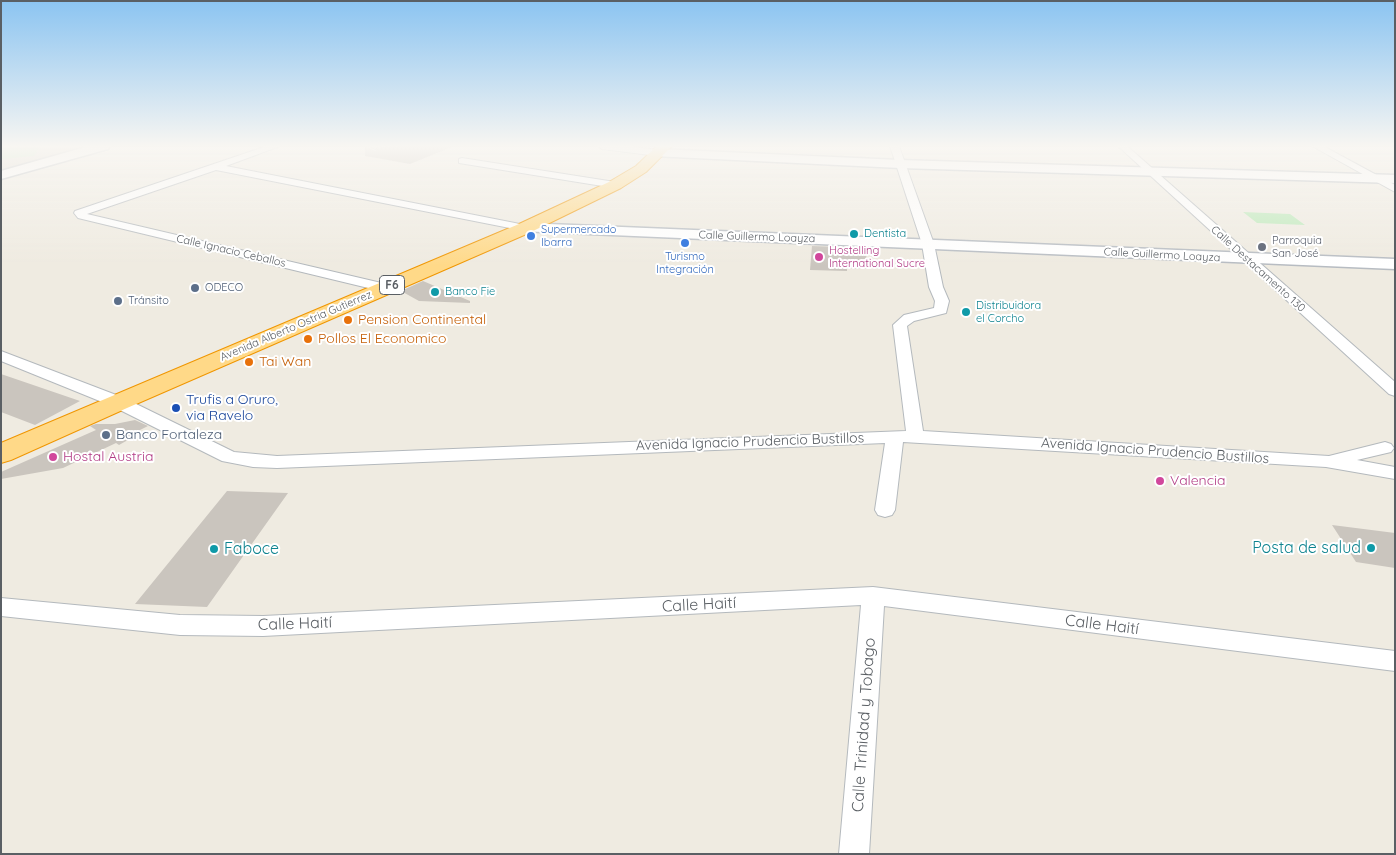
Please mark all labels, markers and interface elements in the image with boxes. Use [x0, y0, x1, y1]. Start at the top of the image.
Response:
place label: Supermercado Ibarra [541, 223, 616, 249]
street label: Calle Destacamento 130 [1208, 223, 1308, 315]
place label: Dentista [864, 227, 906, 241]
street label: Calle Guillermo Loayza [698, 228, 816, 246]
marker: Dentista [848, 228, 860, 240]
marker: Supermercado Ibarra [525, 230, 537, 242]
street label: Calle Ignacio Ceballos [175, 232, 287, 270]
place label: Parroquia San José [1272, 234, 1322, 260]
marker: Turismo Integración [679, 237, 691, 249]
marker: Parroquia San José [1256, 241, 1268, 253]
place label: Hostelling International Sucre [829, 244, 925, 270]
street label: Calle Guillermo Loayza [1103, 245, 1221, 265]
place label: Turismo Integración [656, 250, 714, 276]
marker: Hostelling International Sucre [813, 251, 825, 263]
road number: F6 [380, 276, 404, 294]
place label: ODECO [205, 281, 243, 295]
marker: ODECO [189, 282, 201, 294]
place label: Banco Fie [445, 285, 495, 299]
marker: Banco Fie [429, 286, 441, 298]
street label: Avenida Alberto Ostria Gutierrez [218, 288, 374, 364]
place label: Tránsito [128, 294, 169, 308]
marker: Tránsito [112, 295, 124, 307]
place label: Distribuidora el Corcho [976, 299, 1041, 325]
marker: Distribuidora el Corcho [960, 306, 972, 318]
place label: Pension Continental [358, 312, 486, 328]
marker: Pension Continental [342, 314, 354, 326]
place label: Pollos El Economico [318, 331, 446, 347]
marker: Pollos El Economico [302, 333, 314, 345]
place label: Tai Wan [259, 354, 311, 370]
marker: Tai Wan [243, 356, 255, 368]
place label: Trufis a Oruro, via Ravelo [186, 392, 278, 424]
marker: Trufis a Oruro, via Ravelo [170, 402, 182, 414]
place label: Banco Fortaleza [116, 427, 222, 443]
marker: Banco Fortaleza [100, 429, 112, 441]
street label: Avenida Ignacio Prudencio Bustillos [636, 430, 864, 454]
street label: Avenida Ignacio Prudencio Bustillos [1040, 435, 1270, 467]
place label: Hostal Austria [63, 449, 153, 465]
marker: Hostal Austria [47, 451, 59, 463]
place label: Valencia [1170, 473, 1225, 489]
marker: Valencia [1154, 475, 1166, 487]
place label: Posta de salud [1252, 538, 1361, 558]
place label: Faboce [224, 539, 279, 559]
marker: Posta de salud [1365, 542, 1377, 554]
marker: Faboce [208, 543, 220, 555]
street label: Calle Haití [661, 593, 737, 617]
street label: Calle Haití [1064, 611, 1140, 639]
street label: Calle Haití [258, 613, 332, 635]
street label: Calle Trinidad y Tobago [848, 637, 880, 813]

